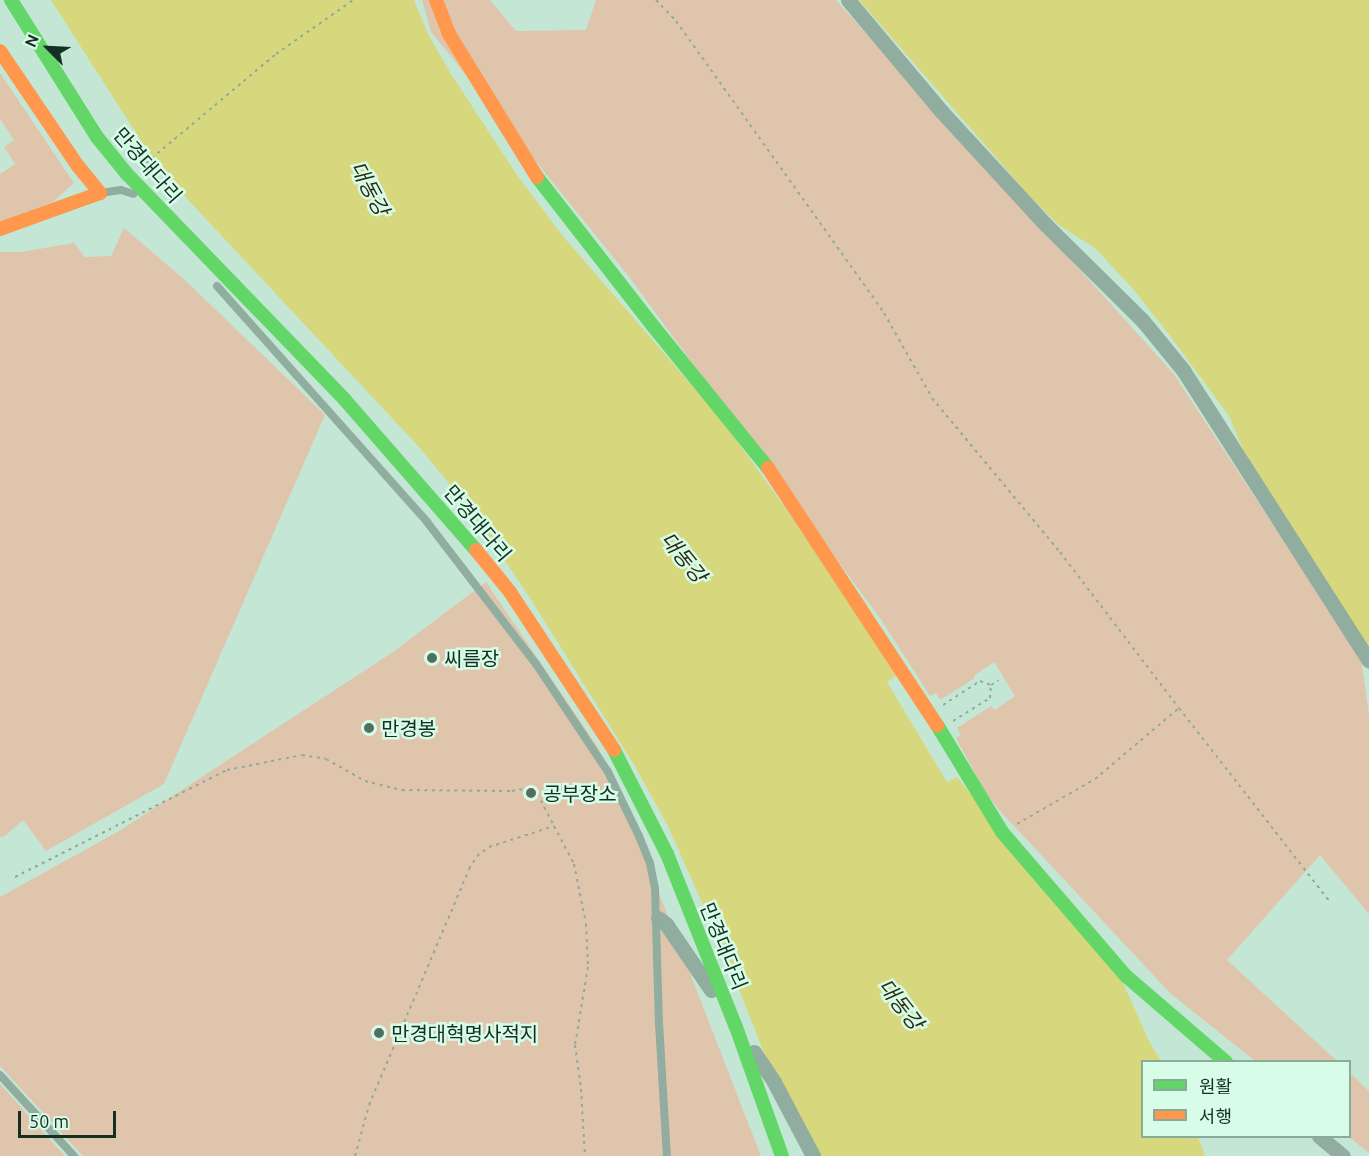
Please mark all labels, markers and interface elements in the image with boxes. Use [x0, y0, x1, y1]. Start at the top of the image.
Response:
north arrow [18, 18, 78, 78]
text: N [21, 32, 42, 50]
street label: 만경대다리 [109, 122, 187, 208]
water label: 대동강 [345, 156, 395, 220]
street label: 만경대다리 [439, 480, 517, 566]
water label: 대동강 [656, 527, 712, 587]
place label: 씨름장 [444, 646, 499, 670]
marker: 씨름장 [425, 651, 439, 665]
place label: 만경봉 [381, 716, 436, 740]
marker: 만경봉 [362, 721, 376, 735]
place label: 공부장소 [543, 781, 617, 805]
marker: 공부장소 [524, 786, 538, 800]
street label: 만경대다리 [696, 899, 752, 993]
water label: 대동강 [873, 973, 929, 1035]
place label: 만경대혁명사적지 [391, 1021, 538, 1045]
marker: 만경대혁명사적지 [372, 1026, 386, 1040]
legend [1141, 1060, 1351, 1138]
text: 원활 [1199, 1076, 1232, 1096]
scale bar [21, 1099, 118, 1137]
text: 서행 [1199, 1106, 1232, 1126]
text: 50 m [29, 1111, 69, 1131]

